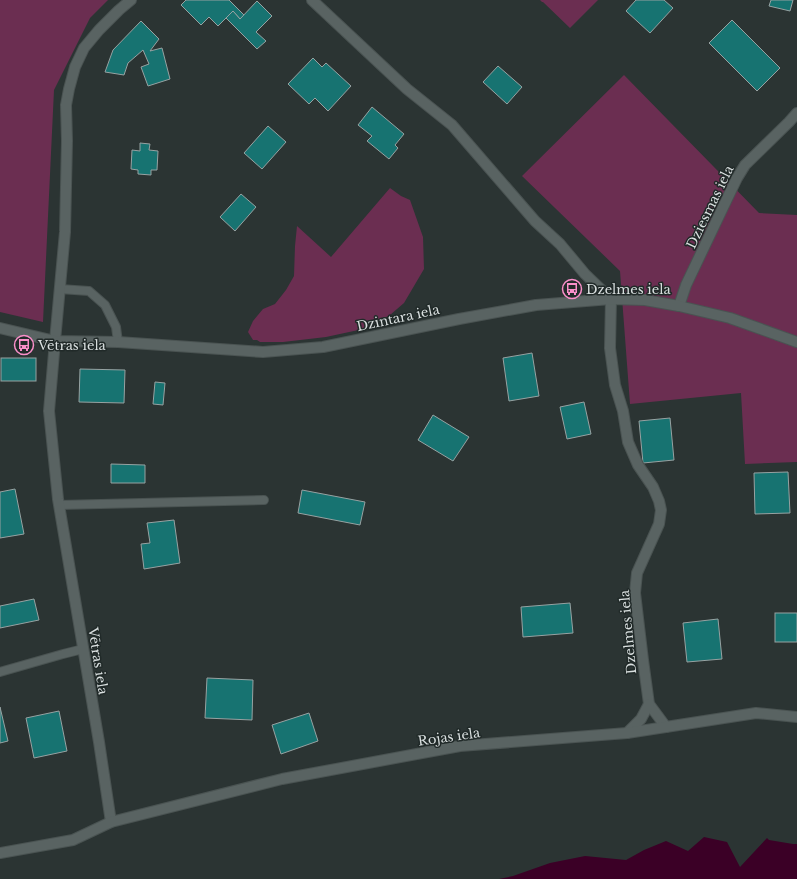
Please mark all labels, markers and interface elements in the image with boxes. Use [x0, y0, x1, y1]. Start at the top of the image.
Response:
street label: Dziesmas iela [683, 162, 738, 251]
bus stop icon: Dzelmes iela [561, 278, 583, 300]
place label: Dzelmes iela [586, 281, 671, 298]
street label: Dzintara iela [355, 301, 442, 335]
bus stop icon: Vētras iela [13, 334, 35, 356]
place label: Vētras iela [37, 337, 107, 354]
street label: Dzelmes iela [616, 588, 640, 675]
street label: Vētras iela [84, 625, 112, 697]
street label: Rojas iela [417, 724, 482, 750]

